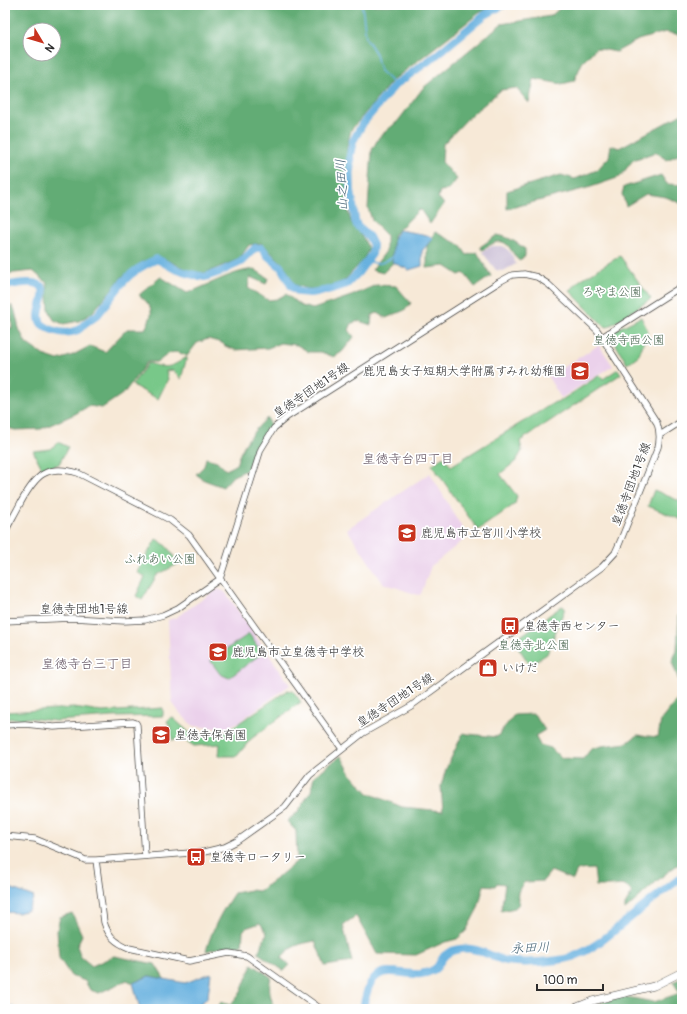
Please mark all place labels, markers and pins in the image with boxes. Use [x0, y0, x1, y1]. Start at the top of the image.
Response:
school or university icon: 鹿児島女子短期大学附属すみれ幼稚園 [569, 360, 591, 382]
place label: 鹿児島女子短期大学附属すみれ幼稚園 [363, 364, 566, 379]
school or university icon: 鹿児島市立宮川小学校 [396, 522, 418, 544]
place label: 鹿児島市立宮川小学校 [421, 526, 541, 541]
bus stop icon: 皇徳寺西センター [499, 615, 521, 637]
place label: 皇徳寺西センター [524, 619, 620, 634]
school or university icon: 鹿児島市立皇徳寺中学校 [207, 641, 229, 663]
place label: 鹿児島市立皇徳寺中学校 [232, 645, 364, 660]
shop icon: いけだ [477, 657, 499, 679]
place label: いけだ [502, 661, 538, 676]
school or university icon: 皇徳寺保育園 [150, 724, 172, 746]
place label: 皇徳寺保育園 [175, 728, 247, 743]
bus stop icon: 皇徳寺ロータリー [185, 846, 207, 868]
place label: 皇徳寺ロータリー [210, 850, 306, 865]

